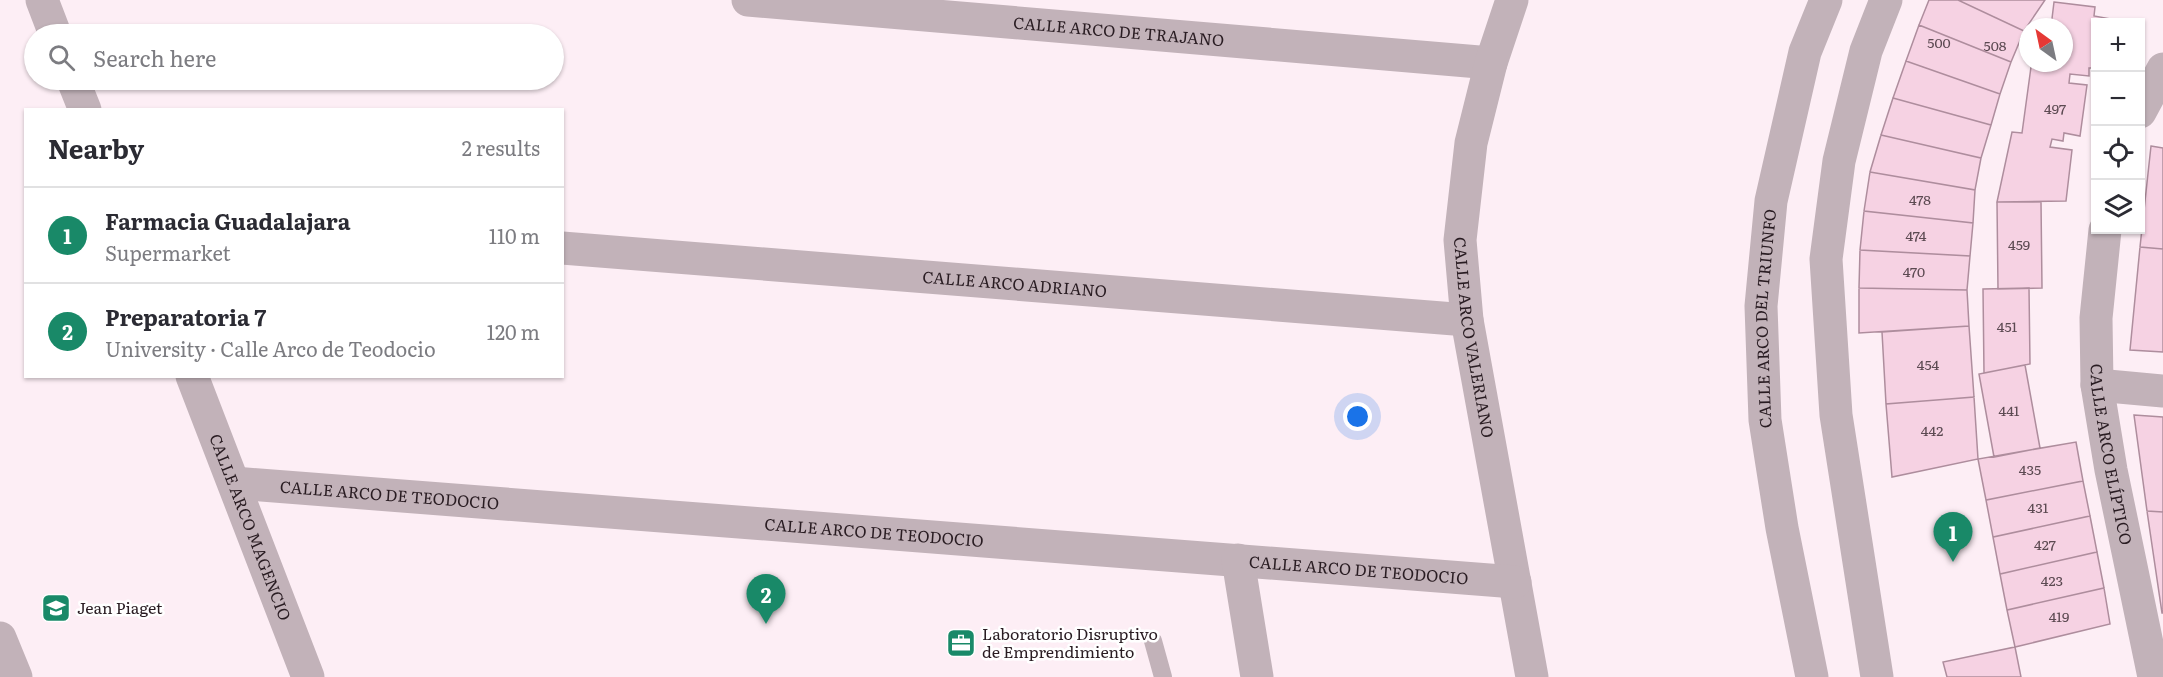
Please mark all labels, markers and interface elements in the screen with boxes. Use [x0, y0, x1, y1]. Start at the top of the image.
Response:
street label: CALLE ARCO DE TRAJANO [1012, 10, 1225, 51]
north arrow [2019, 18, 2073, 72]
map controls [2091, 18, 2145, 234]
button: + [2091, 18, 2145, 72]
search box [24, 24, 564, 90]
house number: 500 [1927, 32, 1951, 52]
house number: 508 [1984, 35, 2007, 55]
icon: search [45, 41, 78, 74]
text: Search here [93, 41, 216, 74]
button: − [2091, 72, 2145, 126]
house number: 497 [2044, 98, 2066, 118]
button: locate [2091, 126, 2145, 180]
text: Nearby [48, 128, 144, 167]
text: 2 results [462, 132, 540, 162]
button: layers [2091, 180, 2145, 234]
house number: 478 [1909, 189, 1931, 209]
text: Farmacia Guadalajara [105, 204, 350, 237]
street label: CALLE ARCO DEL TRIUNFO [1748, 208, 1781, 430]
text: 1 [63, 220, 72, 250]
text: 110 m [489, 220, 540, 250]
house number: 474 [1905, 225, 1927, 245]
house number: 459 [2008, 234, 2030, 254]
street label: CALLE ARCO VALERIANO [1449, 236, 1501, 440]
text: Supermarket [105, 237, 231, 267]
house number: 470 [1903, 261, 1925, 281]
street label: CALLE ARCO ADRIANO [921, 264, 1108, 302]
text: Preparatoria 7 [105, 300, 266, 333]
text: 2 [62, 316, 73, 346]
text: 120 m [487, 316, 540, 346]
house number: 451 [1997, 316, 2018, 336]
text: University · Calle Arco de Teodocio [105, 333, 436, 363]
house number: 454 [1917, 354, 1940, 374]
street label: CALLE ARCO ELÍPTICO [2086, 363, 2139, 547]
house number: 441 [1998, 400, 2020, 420]
your location [1343, 402, 1372, 431]
house number: 442 [1921, 420, 1943, 440]
street label: CALLE ARCO MAGENCIO [204, 430, 298, 624]
house number: 435 [2019, 459, 2041, 479]
street label: CALLE ARCO DE TEODOCIO [279, 474, 500, 514]
house number: 431 [2028, 497, 2049, 517]
street label: CALLE ARCO DE TEODOCIO [764, 511, 985, 552]
pin: 1 [1934, 512, 1972, 562]
house number: 427 [2034, 534, 2056, 554]
street label: CALLE ARCO DE TEODOCIO [1248, 548, 1469, 589]
house number: 423 [2041, 570, 2063, 590]
pin: 2 [746, 574, 786, 624]
school or university icon: Jean Piaget [40, 592, 72, 624]
place label: Jean Piaget [77, 595, 163, 619]
house number: 419 [2049, 606, 2069, 626]
place label: Laboratorio Disruptivo de Emprendimiento [982, 621, 1158, 663]
office icon: Laboratorio Disruptivo de Emprendimiento [945, 627, 977, 659]

